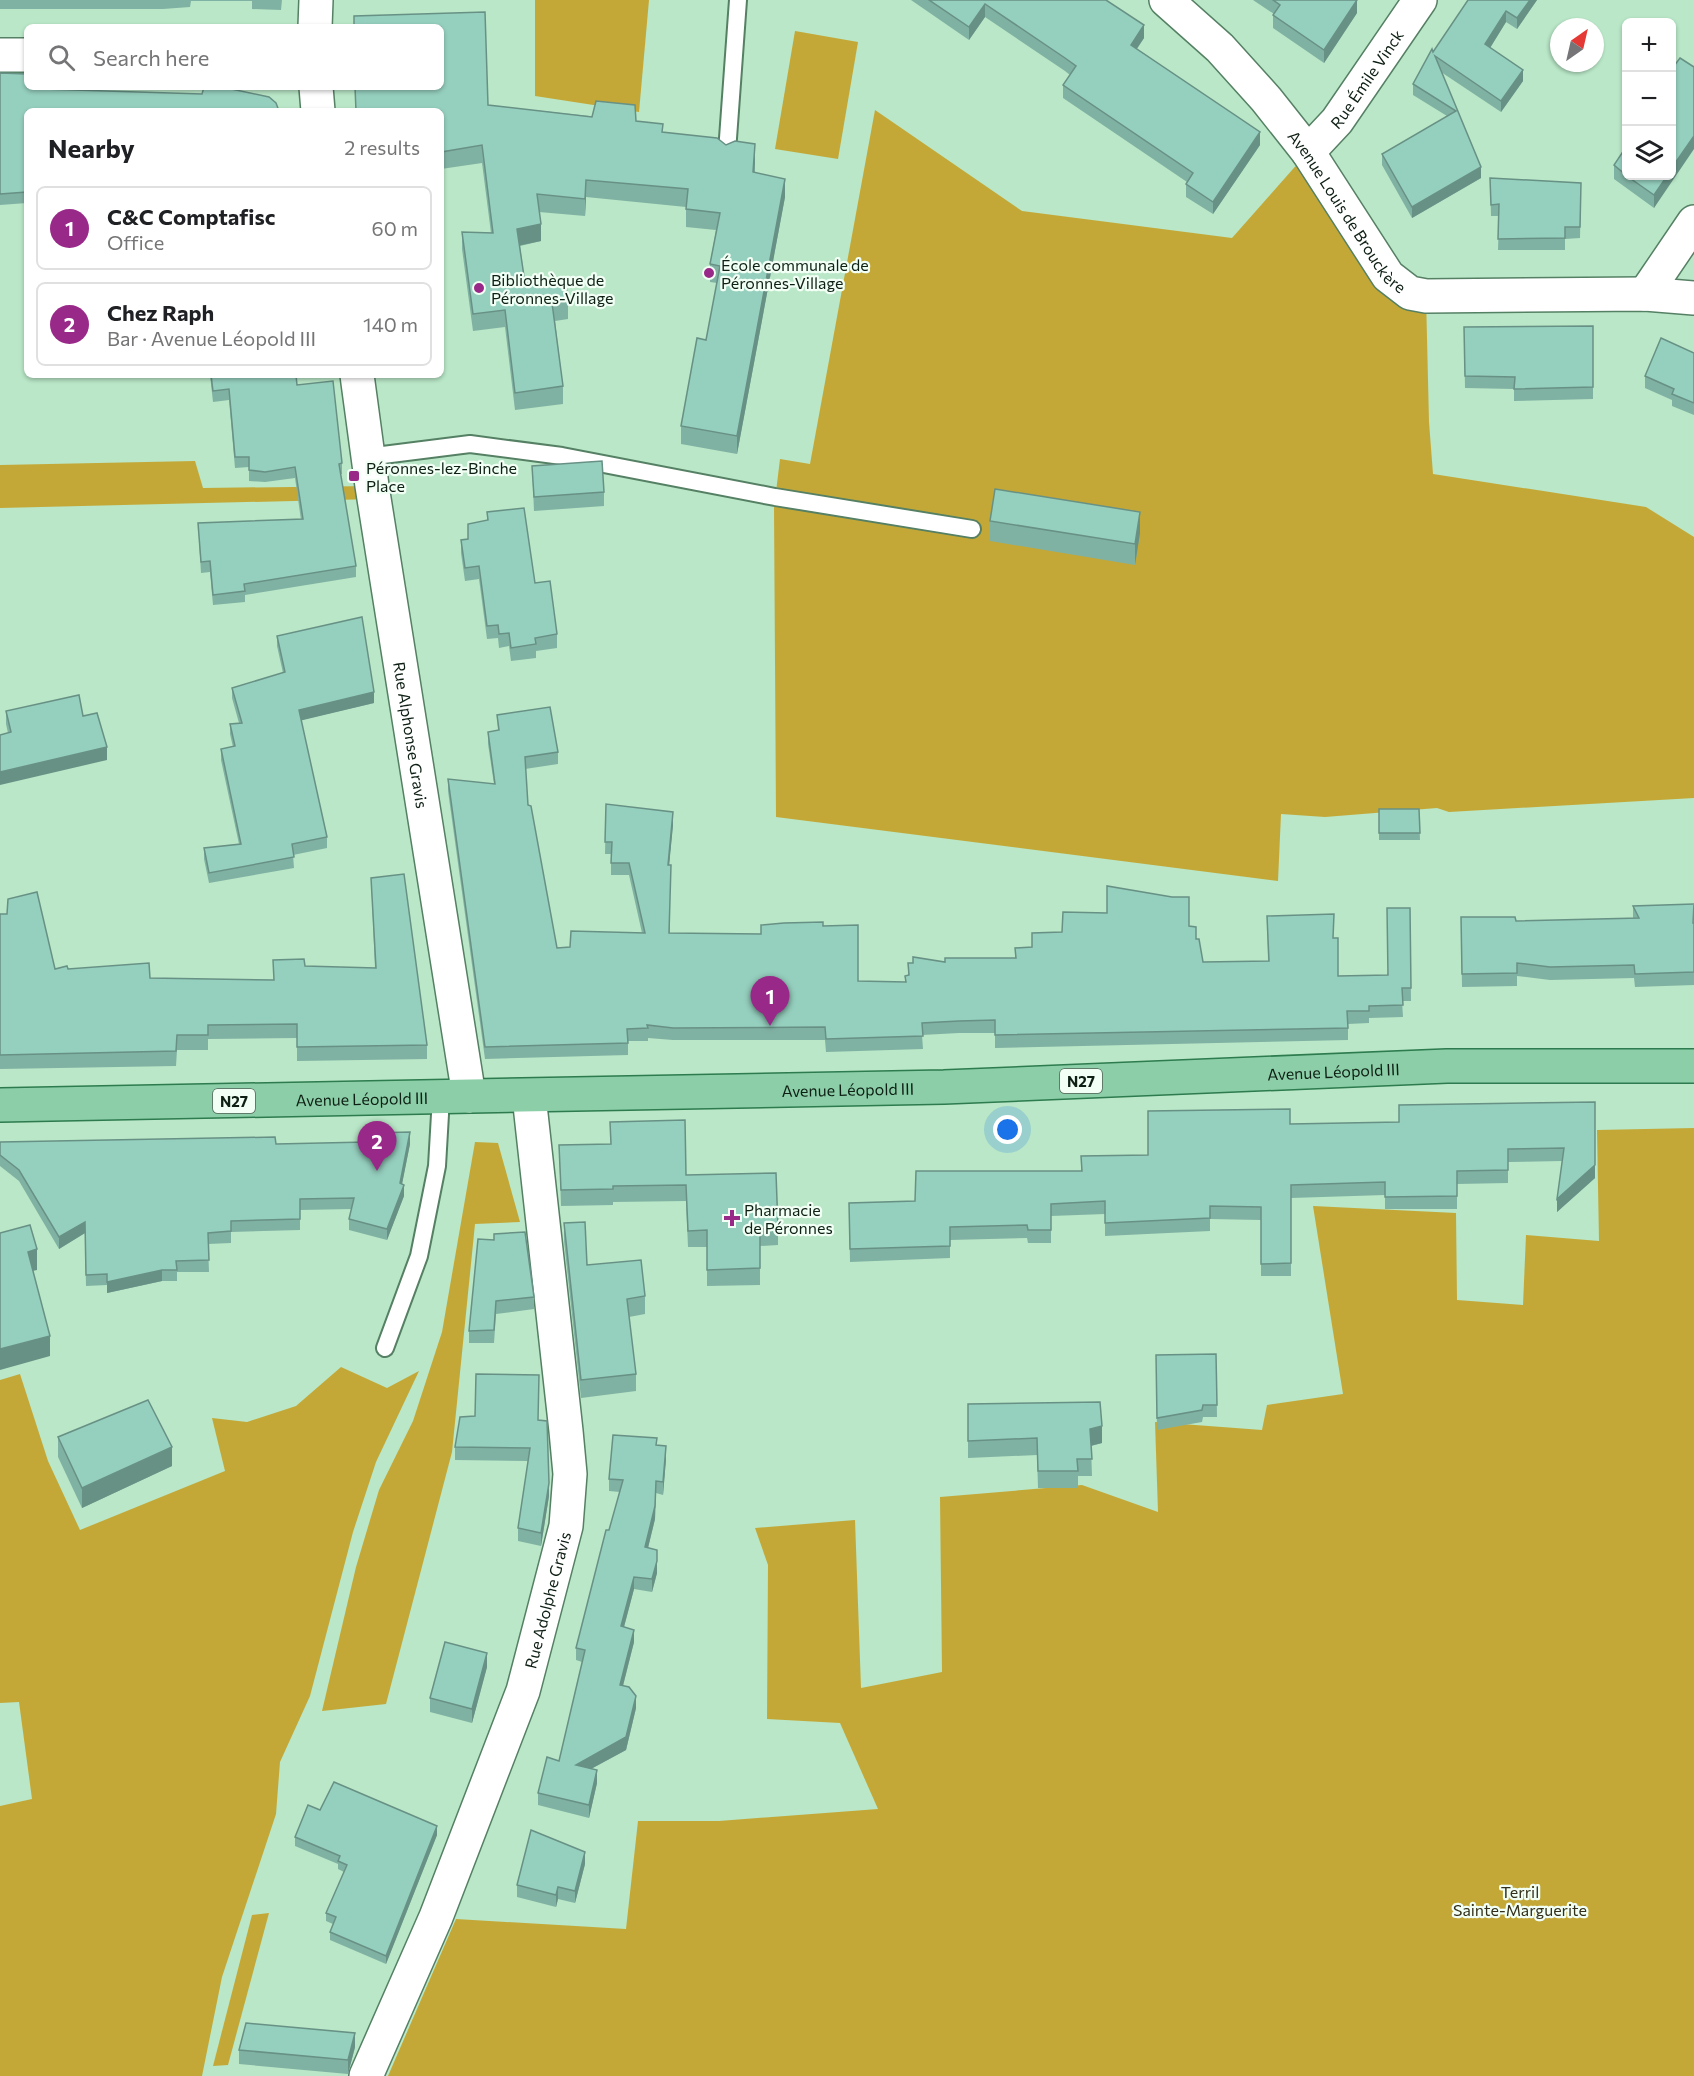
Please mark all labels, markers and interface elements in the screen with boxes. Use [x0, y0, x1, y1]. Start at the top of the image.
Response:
north arrow [1550, 18, 1604, 72]
map controls [1622, 18, 1676, 180]
button: + [1622, 18, 1676, 72]
search box [24, 24, 444, 90]
street label: Rue Émile Vinck [1326, 25, 1407, 132]
icon: search [45, 41, 78, 74]
text: Search here [93, 44, 209, 71]
button: − [1622, 72, 1676, 126]
street label: Avenue Louis de Brouckère [1285, 126, 1410, 296]
button: layers [1622, 126, 1676, 180]
text: Nearby [48, 132, 135, 163]
text: 2 results [344, 135, 420, 159]
text: C&C Comptafisc [107, 203, 275, 230]
text: 1 [65, 216, 74, 240]
text: 60 m [372, 216, 418, 240]
text: Office [107, 230, 164, 254]
place label: École communale de Péronnes-Village [721, 255, 869, 292]
marker: École communale de Péronnes-Village [702, 266, 716, 280]
place label: Bibliothèque de Péronnes-Village [491, 270, 613, 307]
marker: Bibliothèque de Péronnes-Village [472, 281, 486, 295]
text: Chez Raph [107, 299, 214, 326]
text: 2 [64, 312, 75, 336]
text: 140 m [363, 312, 418, 336]
text: Bar · Avenue Léopold III [107, 326, 316, 350]
place label: Péronnes-lez-Binche Place [366, 458, 517, 495]
marker: Péronnes-lez-Binche Place [347, 469, 361, 483]
street label: Rue Alphonse Gravis [391, 660, 433, 810]
pin: 1 [750, 976, 790, 1026]
street label: Avenue Léopold III [1267, 1058, 1400, 1083]
road number: N27 [1060, 1069, 1102, 1093]
street label: Avenue Léopold III [781, 1078, 914, 1100]
street label: Avenue Léopold III [295, 1087, 428, 1109]
road number: N27 [213, 1089, 255, 1113]
your location [993, 1115, 1022, 1144]
pin: 2 [358, 1122, 397, 1171]
place label: Pharmacie de Péronnes [744, 1200, 833, 1237]
marker: Pharmacie de Péronnes [725, 1211, 739, 1225]
street label: Rue Adolphe Gravis [520, 1529, 574, 1670]
park label: Terril Sainte-Marguerite [1453, 1882, 1587, 1919]

